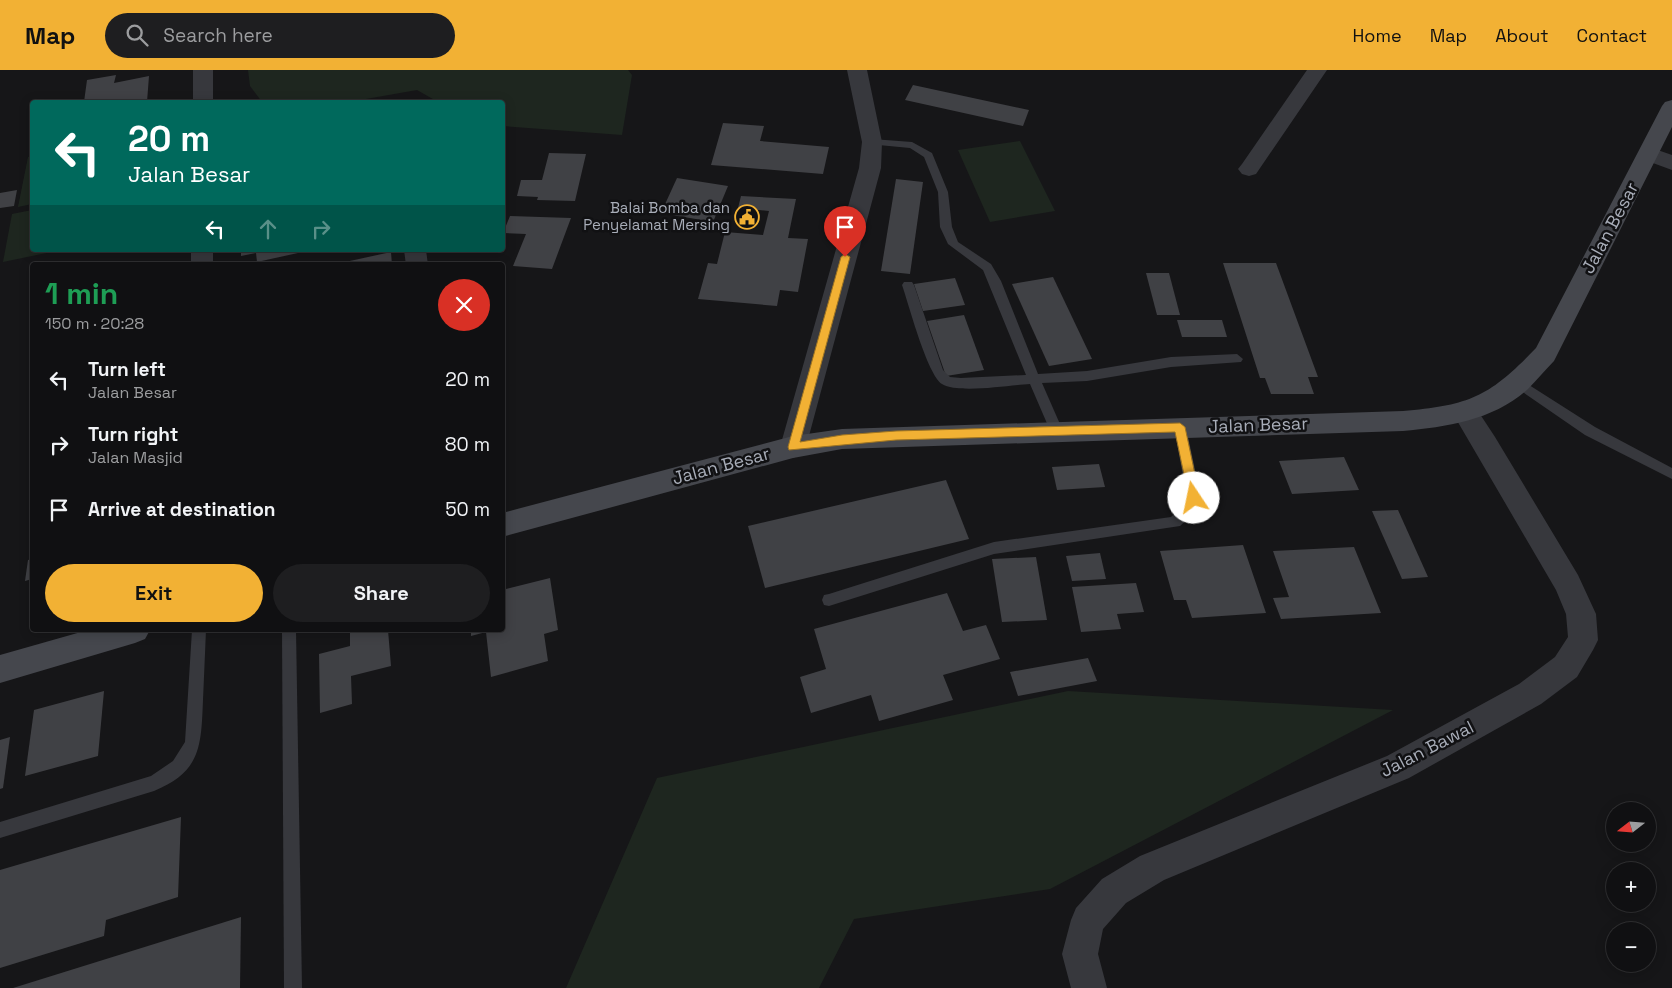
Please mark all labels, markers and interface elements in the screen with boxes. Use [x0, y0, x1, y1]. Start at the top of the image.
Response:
search box [105, 13, 455, 58]
text: Map [25, 20, 75, 51]
icon: search [123, 21, 151, 49]
text: Search here [163, 23, 273, 48]
text: Home [1353, 24, 1402, 47]
text: Map [1430, 24, 1467, 47]
text: About [1495, 24, 1549, 47]
text: Contact [1577, 24, 1647, 47]
text: 20 m [128, 117, 210, 161]
icon: left [45, 120, 110, 185]
text: Jalan Besar [128, 160, 250, 188]
street label: Jalan Besar [1576, 178, 1643, 277]
place label: Balai Bomba dan Penyelamat Mersing [583, 198, 730, 234]
public building icon: Balai Bomba dan Penyelamat Mersing [734, 204, 760, 230]
pin [824, 206, 866, 257]
icon: arrive [831, 213, 859, 241]
icon: left [201, 215, 229, 243]
icon: ahead [254, 215, 282, 243]
icon: right [307, 215, 335, 243]
text: 1 min [45, 274, 118, 313]
button: close [438, 279, 490, 331]
text: 150 m · 20:28 [45, 313, 144, 334]
text: Turn left [88, 357, 166, 382]
icon: left [45, 366, 73, 394]
text: 20 m [445, 367, 490, 392]
text: Jalan Besar [88, 382, 177, 403]
street label: Jalan Besar [1208, 411, 1309, 438]
text: Turn right [88, 422, 178, 447]
icon: right [45, 431, 73, 459]
text: 80 m [445, 432, 490, 457]
street label: Jalan Besar [670, 441, 772, 490]
text: Jalan Masjid [88, 447, 183, 468]
position arrow [1167, 471, 1219, 523]
icon: arrive [45, 496, 73, 524]
text: Arrive at destination [88, 497, 276, 522]
text: 50 m [445, 497, 490, 522]
button: Exit [45, 564, 263, 622]
button: Share [273, 564, 490, 622]
street label: Jalan Bawal [1376, 715, 1477, 782]
north arrow [1606, 802, 1656, 852]
map controls [1606, 802, 1656, 972]
button: + [1606, 862, 1656, 912]
button: − [1606, 922, 1656, 972]

